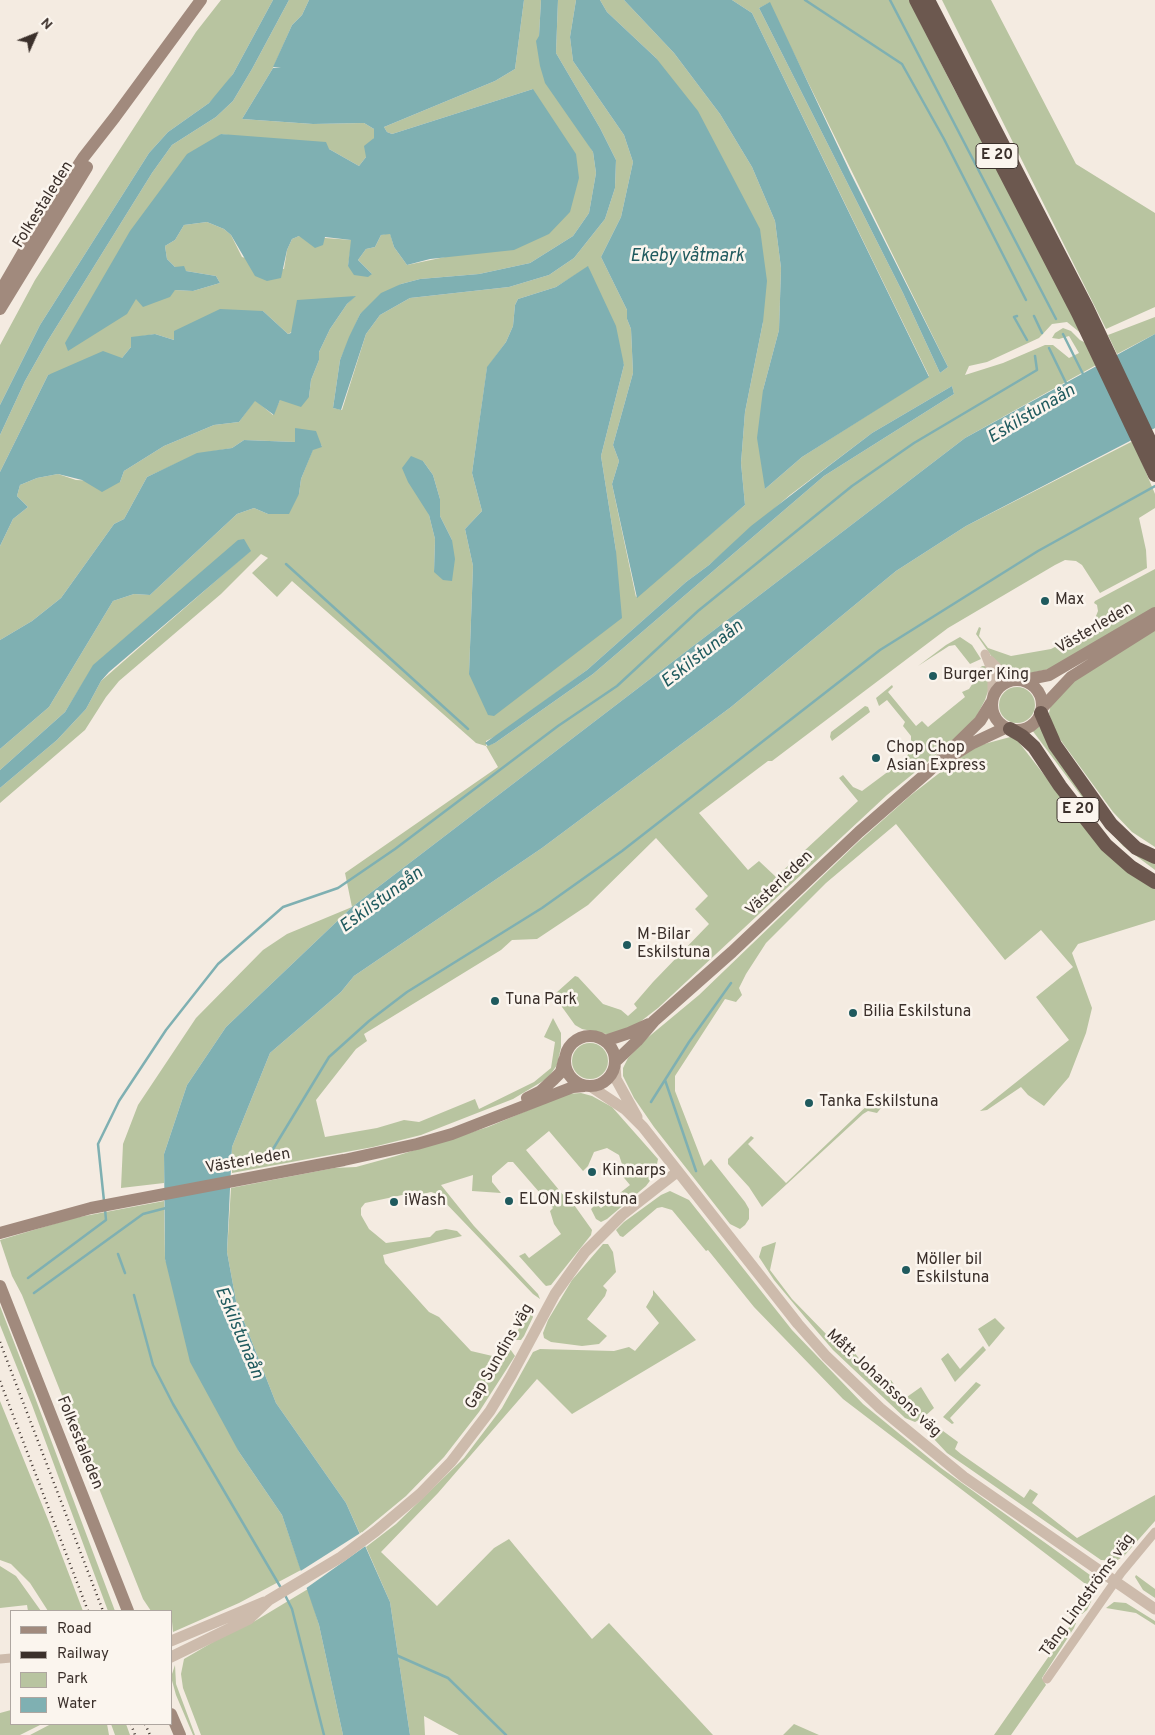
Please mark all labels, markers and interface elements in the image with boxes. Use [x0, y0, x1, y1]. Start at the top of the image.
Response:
north arrow [10, 10, 60, 60]
text: N [37, 15, 56, 34]
road number: E 20 [976, 144, 1018, 168]
street label: Folkestaleden [10, 158, 78, 252]
water label: Ekeby våtmark [630, 246, 744, 268]
water label: Eskilstunaån [984, 381, 1080, 449]
place label: Max [1055, 591, 1084, 611]
marker: Max [1039, 595, 1051, 607]
street label: Västerleden [1053, 599, 1137, 659]
water label: Eskilstunaån [658, 616, 748, 694]
place label: Burger King [943, 666, 1029, 686]
marker: Burger King [927, 670, 939, 682]
place label: Chop Chop Asian Express [886, 739, 986, 777]
marker: Chop Chop Asian Express [870, 752, 882, 764]
road number: E 20 [1057, 798, 1099, 822]
street label: Västerleden [742, 847, 818, 921]
water label: Eskilstunaån [336, 863, 428, 939]
place label: M-Bilar Eskilstuna [637, 926, 710, 964]
marker: M-Bilar Eskilstuna [621, 939, 633, 951]
place label: Tuna Park [505, 991, 577, 1011]
marker: Tuna Park [489, 995, 501, 1007]
place label: Bilia Eskilstuna [863, 1003, 971, 1023]
marker: Bilia Eskilstuna [847, 1007, 859, 1019]
place label: Tanka Eskilstuna [819, 1093, 938, 1113]
marker: Tanka Eskilstuna [803, 1097, 815, 1109]
street label: Västerleden [204, 1145, 292, 1179]
place label: Kinnarps [602, 1162, 666, 1182]
marker: Kinnarps [586, 1166, 598, 1178]
place label: ELON Eskilstuna [519, 1191, 637, 1211]
place label: iWash [404, 1192, 446, 1212]
marker: ELON Eskilstuna [503, 1195, 515, 1207]
marker: iWash [388, 1196, 400, 1208]
place label: Möller bil Eskilstuna [916, 1251, 989, 1289]
marker: Möller bil Eskilstuna [900, 1264, 912, 1276]
water label: Eskilstunaån [209, 1284, 267, 1382]
street label: Gap Sundins väg [462, 1301, 538, 1413]
street label: Mått Johanssons väg [822, 1326, 944, 1442]
street label: Folkestaleden [52, 1394, 106, 1492]
street label: Tång Lindströms väg [1037, 1530, 1139, 1662]
legend [10, 1610, 172, 1725]
text: Road [57, 1620, 92, 1639]
text: Railway [57, 1645, 109, 1664]
text: Park [57, 1670, 88, 1689]
text: Water [57, 1695, 96, 1714]

